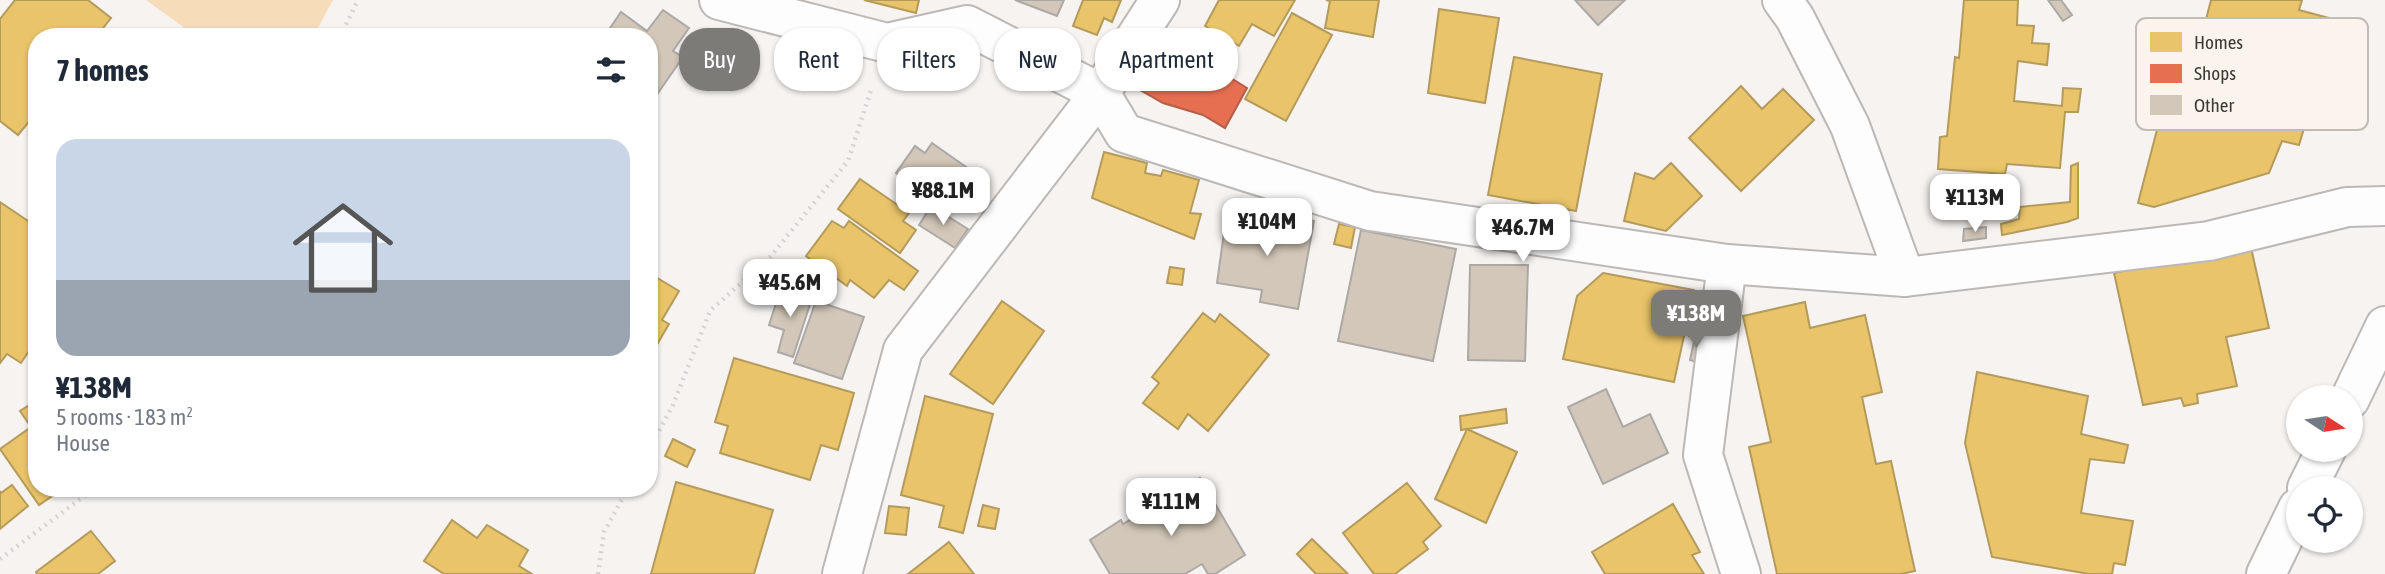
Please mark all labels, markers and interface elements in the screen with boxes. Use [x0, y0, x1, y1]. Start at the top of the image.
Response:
legend [2136, 18, 2368, 130]
chip: Buy [679, 28, 760, 91]
chip: Rent [774, 28, 863, 91]
chip: Filters [877, 28, 980, 91]
chip: New [994, 28, 1081, 91]
chip: Apartment [1095, 28, 1238, 91]
text: Homes [2194, 31, 2243, 53]
icon: filters [592, 51, 630, 89]
text: 7 homes [56, 53, 149, 87]
text: Shops [2194, 62, 2236, 84]
text: Other [2194, 94, 2234, 116]
pin: ¥88.1M [886, 168, 1000, 227]
pin: ¥113M [1926, 174, 2024, 234]
text: ¥88.1M [912, 177, 974, 203]
text: ¥113M [1946, 184, 2004, 210]
icon: home [280, 185, 406, 311]
pin: ¥104M [1218, 198, 1316, 258]
pin: ¥46.7M [1466, 204, 1580, 264]
text: ¥104M [1238, 208, 1296, 234]
text: ¥46.7M [1492, 214, 1554, 240]
pin: ¥45.6M [733, 260, 847, 319]
text: ¥45.6M [759, 269, 821, 295]
pin: ¥138M [1647, 290, 1745, 350]
text: ¥138M [1667, 300, 1725, 326]
text: ¥138M [56, 370, 132, 404]
north arrow [2286, 385, 2362, 462]
map controls [2286, 385, 2363, 553]
text: 5 rooms · 183 m² [56, 404, 193, 430]
text: House [56, 430, 110, 456]
button: locate [2286, 476, 2363, 553]
pin: ¥111M [1122, 478, 1220, 538]
text: ¥111M [1142, 488, 1200, 514]

